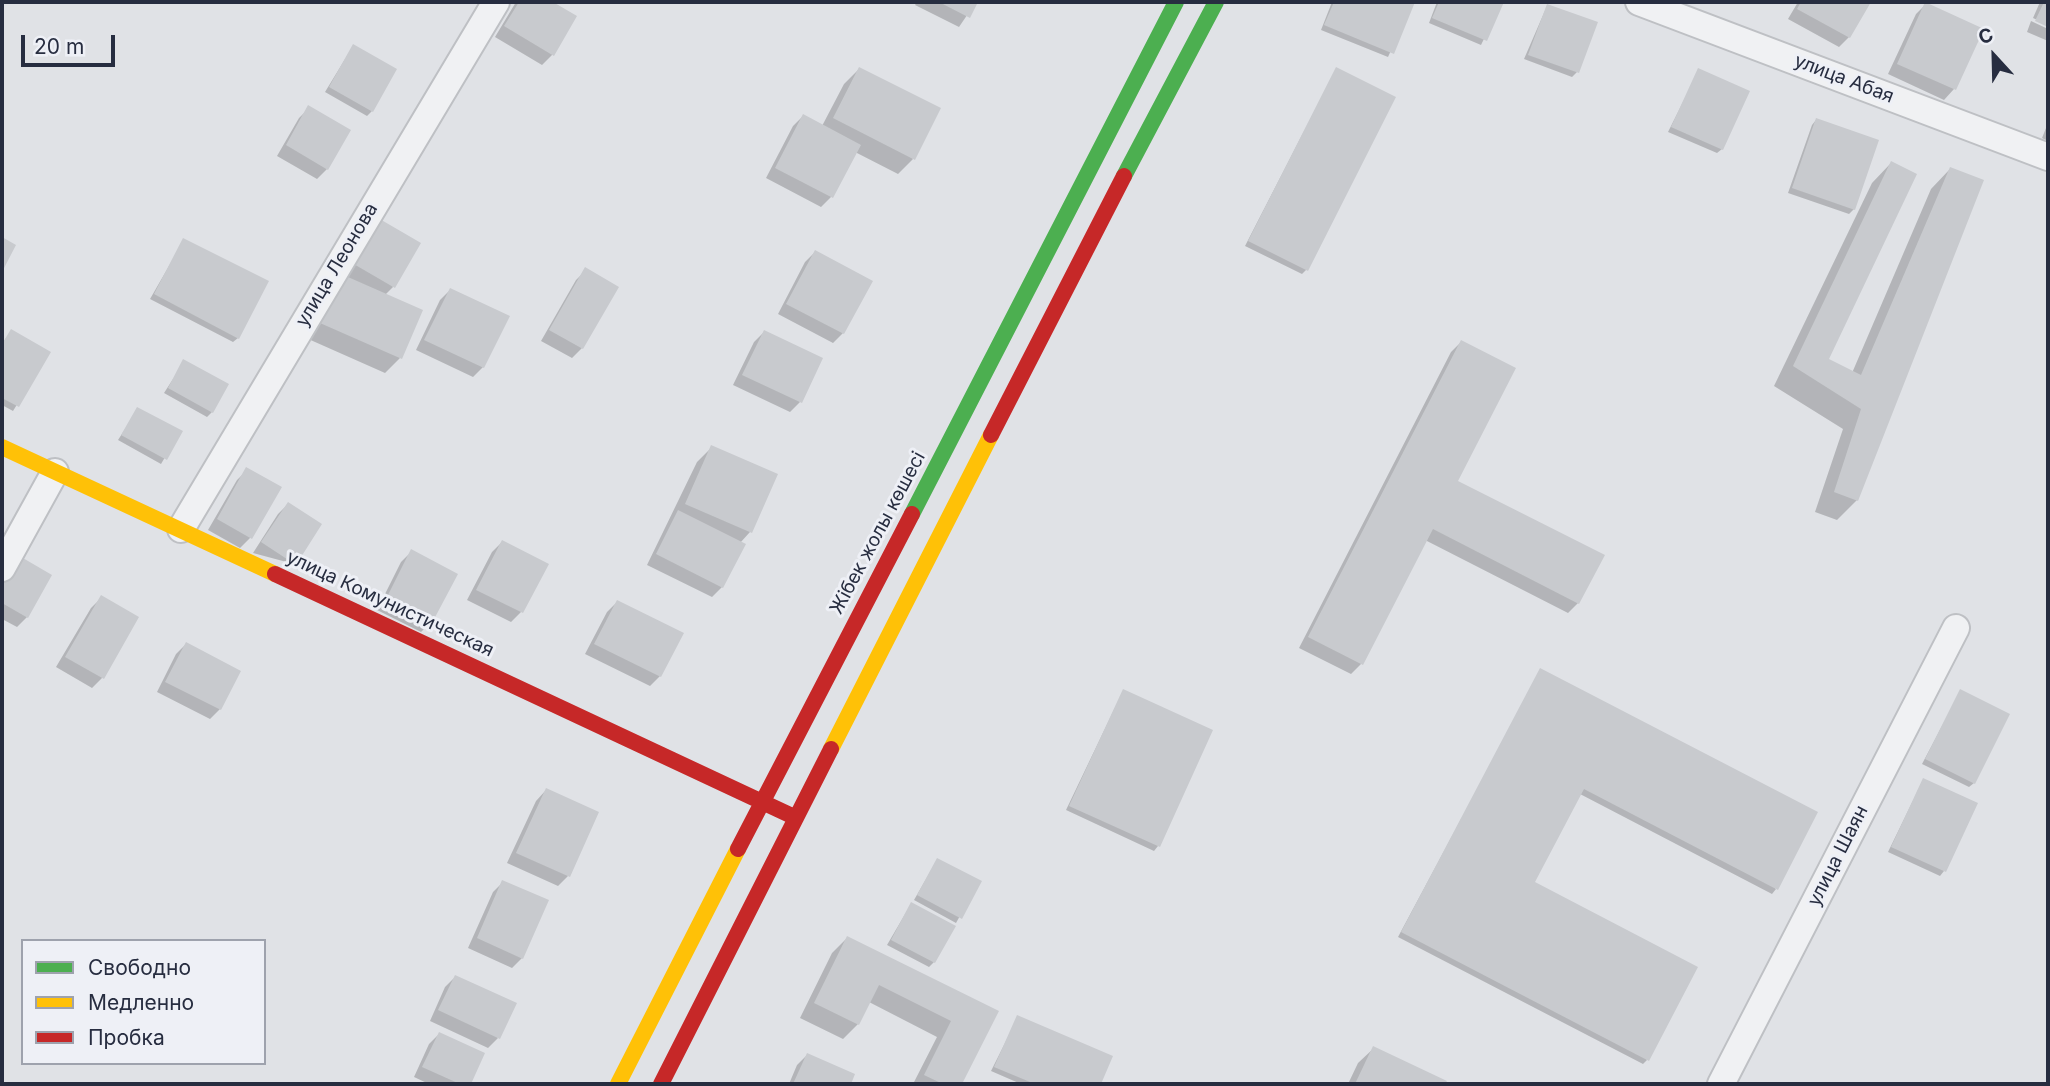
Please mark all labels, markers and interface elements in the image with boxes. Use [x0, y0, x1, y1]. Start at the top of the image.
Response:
scale bar [24, 21, 119, 65]
north arrow [1959, 21, 2029, 91]
text: С [1975, 23, 1997, 49]
text: 20 m [34, 34, 84, 59]
street label: улица Абая [1791, 50, 1897, 108]
street label: улица Леонова [291, 199, 383, 331]
street label: Жібек жолы көшесі [825, 448, 931, 618]
street label: улица Комунистическая [283, 546, 497, 662]
street label: улица Шаян [1803, 802, 1873, 910]
legend [21, 939, 266, 1065]
text: Свободно [88, 955, 191, 980]
text: Медленно [88, 990, 194, 1015]
text: Пробка [88, 1025, 165, 1050]

